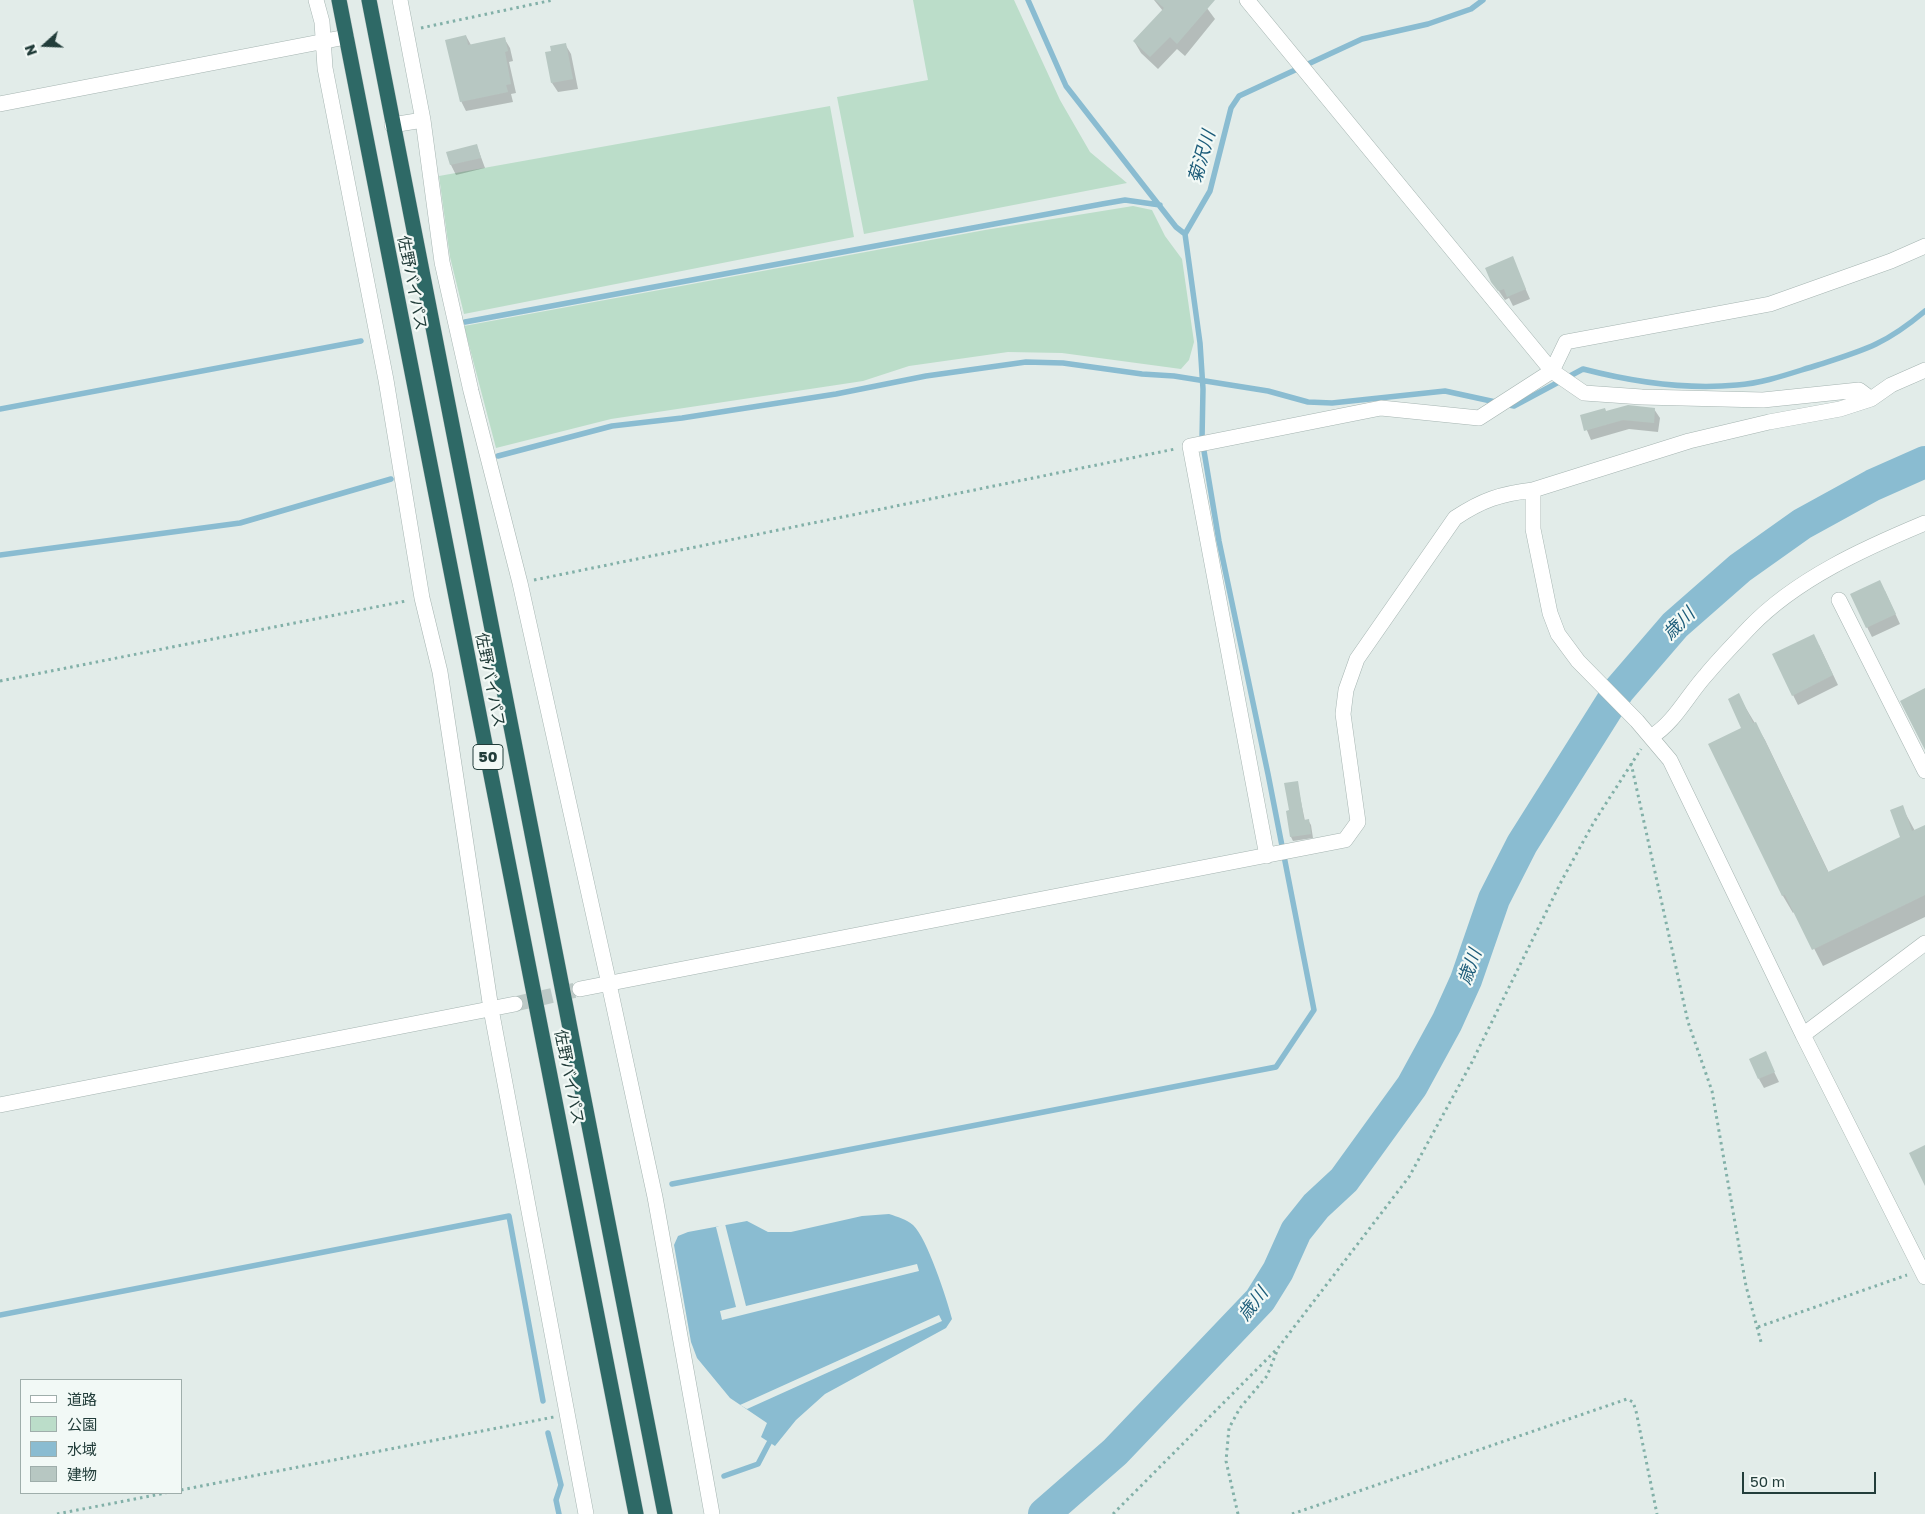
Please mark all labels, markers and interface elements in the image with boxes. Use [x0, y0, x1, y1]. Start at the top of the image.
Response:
north arrow [20, 20, 70, 70]
text: N [21, 42, 40, 58]
water label: 菊沢川 [1184, 128, 1220, 186]
street label: 佐野バイパス [393, 234, 431, 332]
water label: 歳川 [1659, 604, 1699, 644]
street label: 佐野バイパス [471, 631, 509, 729]
road number: 50 [473, 744, 503, 770]
water label: 歳川 [1454, 946, 1486, 988]
street label: 佐野バイパス [550, 1028, 588, 1126]
water label: 歳川 [1233, 1283, 1273, 1325]
legend [20, 1379, 182, 1494]
text: 道路 [67, 1390, 97, 1408]
text: 公園 [67, 1415, 97, 1433]
text: 水域 [67, 1440, 97, 1458]
scale bar [1745, 1462, 1879, 1494]
text: 建物 [67, 1465, 97, 1483]
text: 50 m [1750, 1472, 1785, 1490]

